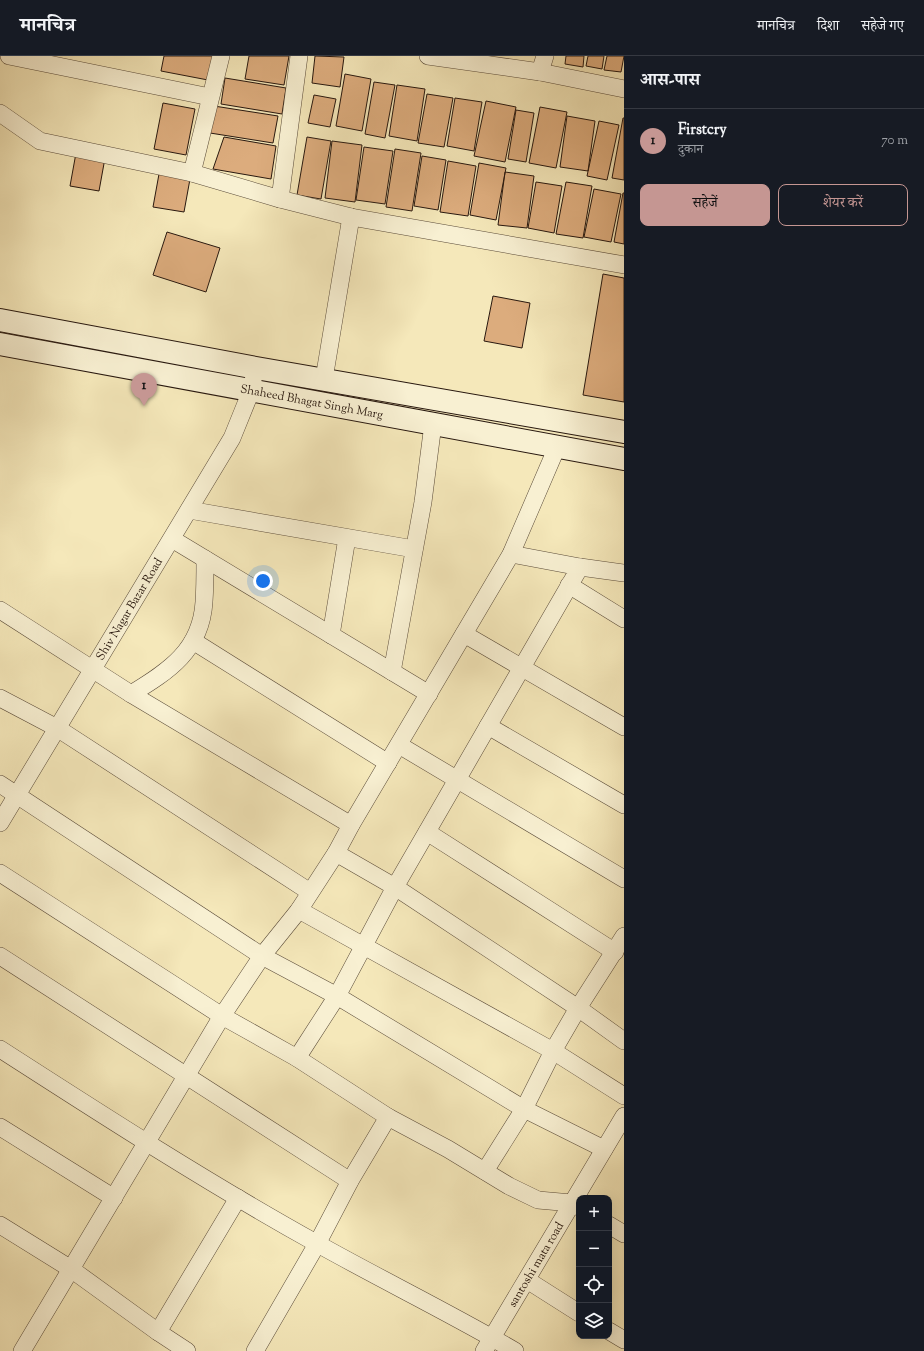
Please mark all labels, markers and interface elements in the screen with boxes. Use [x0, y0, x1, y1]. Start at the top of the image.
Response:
text: मानचित्र [20, 13, 75, 40]
text: मानचित्र [757, 17, 795, 37]
text: दिशा [817, 17, 839, 37]
text: सहेजे गए [861, 17, 904, 37]
text: आस-पास [640, 69, 700, 93]
text: Firstcry [678, 120, 727, 141]
text: 1 [651, 132, 655, 150]
text: 70 m [881, 132, 908, 150]
text: दुकान [678, 141, 703, 159]
button: सहेजें [640, 184, 770, 226]
button: शेयर करें [778, 184, 908, 226]
pin: 1 [131, 373, 157, 406]
street label: Shaheed Bhagat Singh Marg [239, 380, 385, 424]
street label: Shiv Nagar Bazar Road [92, 555, 168, 664]
your location [253, 571, 273, 591]
map controls [576, 1195, 612, 1339]
button: + [576, 1195, 612, 1231]
street label: santoshi mata road [504, 1218, 569, 1311]
button: − [576, 1231, 612, 1267]
button: locate [576, 1267, 612, 1303]
button: layers [576, 1303, 612, 1339]

